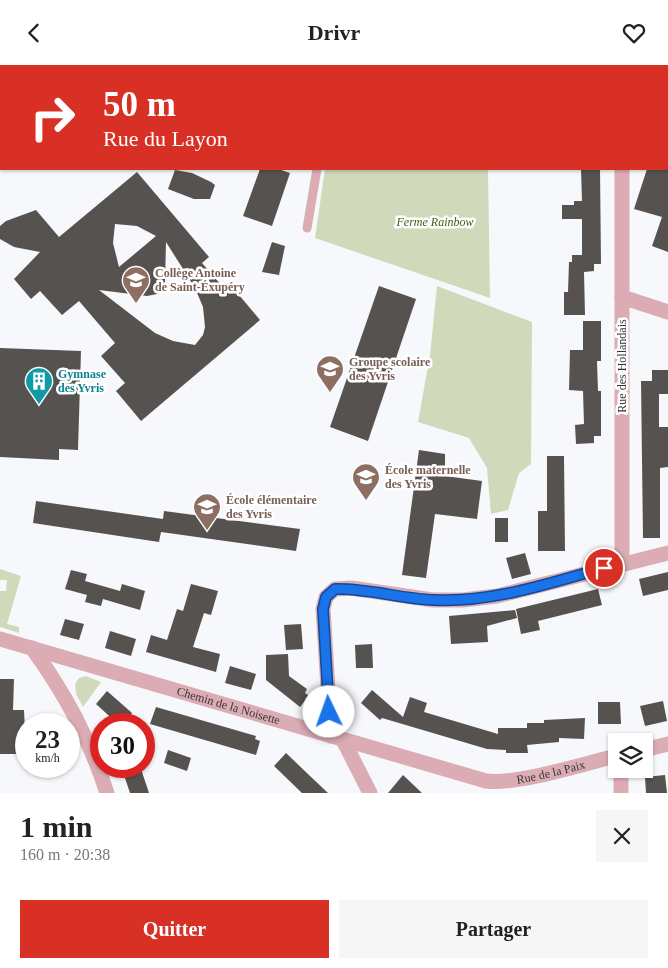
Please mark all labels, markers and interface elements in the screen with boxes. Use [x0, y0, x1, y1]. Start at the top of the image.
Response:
icon: back [20, 19, 48, 47]
icon: heart [620, 19, 648, 47]
text: Drivr [308, 20, 360, 45]
icon: right [20, 85, 85, 150]
text: 50 m [103, 85, 176, 124]
text: Rue du Layon [103, 126, 228, 151]
park label: Ferme Rainbow [396, 215, 474, 229]
school or university icon: Collège Antoine de Saint-Éxupéry [121, 265, 151, 304]
place label: Collège Antoine de Saint-Éxupéry [155, 266, 245, 294]
street label: Rue des Hollandais [615, 319, 629, 413]
school or university icon: Groupe scolaire des Yvris [315, 354, 345, 393]
place label: Groupe scolaire des Yvris [349, 355, 431, 383]
building icon: Gymnase des Yvris [24, 366, 54, 405]
place label: Gymnase des Yvris [58, 367, 107, 395]
school or university icon: École maternelle des Yvris [351, 462, 381, 501]
place label: École maternelle des Yvris [385, 463, 471, 491]
school or university icon: École élémentaire des Yvris [192, 492, 222, 531]
place label: École élémentaire des Yvris [226, 493, 317, 521]
pin [583, 547, 625, 589]
icon: arrive [590, 554, 618, 582]
street label: Chemin de la Noisette [175, 684, 282, 727]
position arrow [302, 685, 354, 737]
speed limit sign: 30 [90, 713, 155, 778]
text: 23 [35, 726, 60, 753]
map controls [608, 733, 653, 778]
button: layers [608, 733, 653, 778]
text: km/h [35, 751, 60, 765]
street label: Rue de la Paix [515, 757, 587, 787]
text: 1 min [20, 810, 93, 843]
button: close [596, 810, 648, 862]
text: 160 m · 20:38 [20, 846, 110, 863]
button: Quitter [20, 900, 329, 958]
button: Partager [339, 900, 648, 958]

